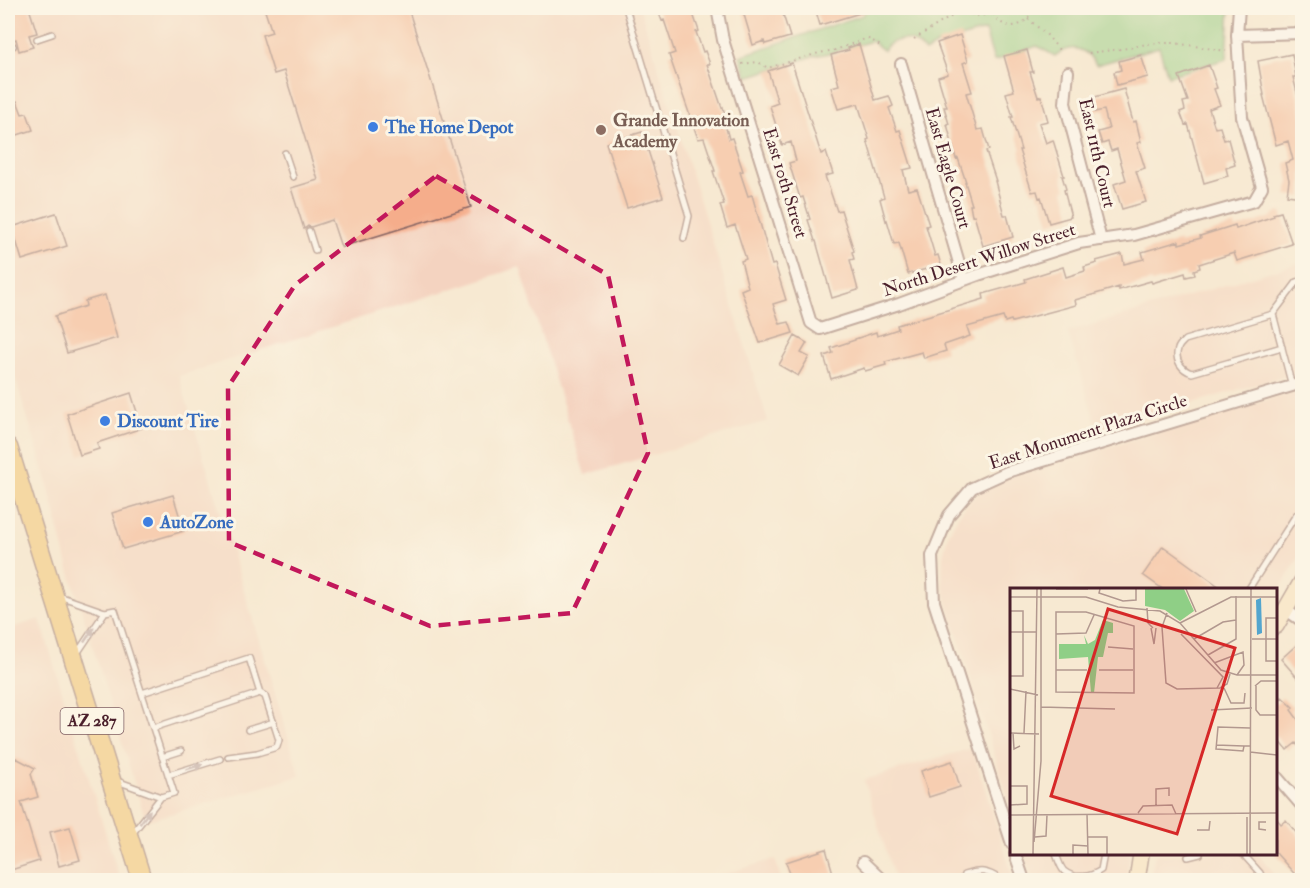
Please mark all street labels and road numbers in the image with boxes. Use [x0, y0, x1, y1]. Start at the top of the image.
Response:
street label: East 11th Court [1073, 96, 1121, 210]
street label: East Eagle Court [920, 105, 976, 231]
street label: East 10th Street [757, 125, 813, 241]
street label: North Desert Willow Street [880, 218, 1078, 302]
street label: East Monument Plaza Circle [986, 389, 1190, 475]
road number: AZ 287 [60, 708, 124, 734]

